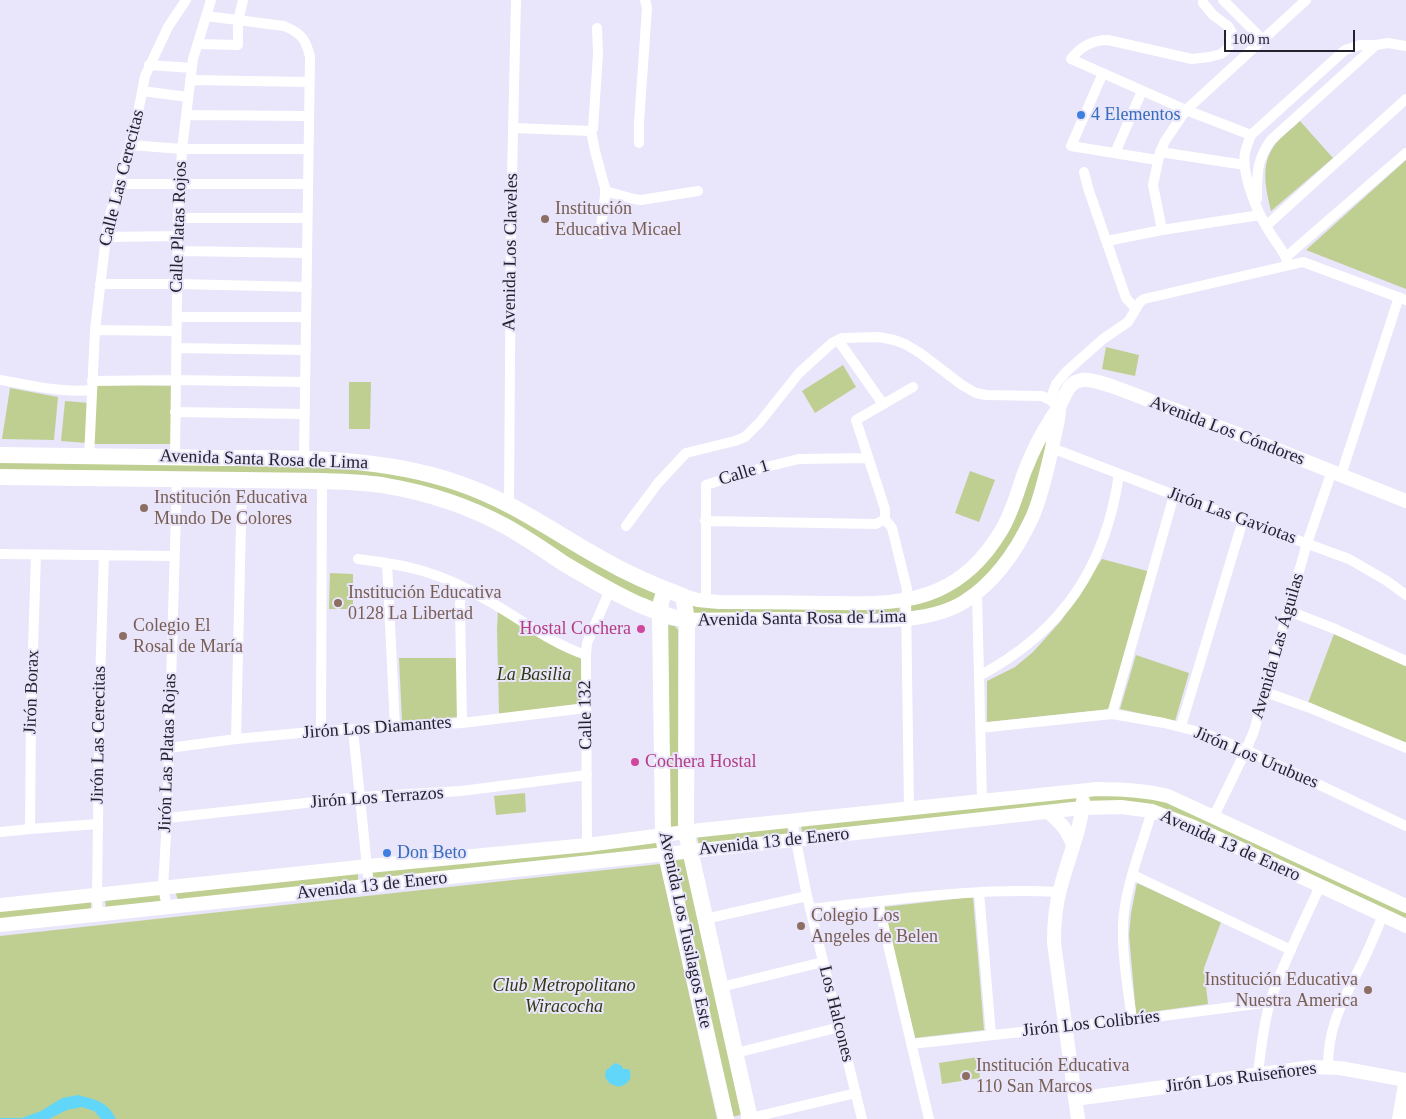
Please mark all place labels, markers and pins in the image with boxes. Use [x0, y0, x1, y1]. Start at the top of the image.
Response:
place label: 4 Elementos [1091, 104, 1180, 126]
marker: 4 Elementos [1075, 109, 1087, 121]
place label: Institución Educativa Micael [555, 198, 681, 240]
marker: Institución Educativa Micael [539, 213, 551, 225]
place label: Institución Educativa Mundo De Colores [154, 487, 307, 530]
marker: Institución Educativa Mundo De Colores [138, 502, 150, 514]
place label: Institución Educativa 0128 La Libertad [348, 582, 501, 624]
marker: Institución Educativa 0128 La Libertad [332, 597, 344, 609]
place label: Colegio El Rosal de María [133, 615, 243, 658]
place label: Hostal Cochera [520, 618, 631, 640]
marker: Hostal Cochera [635, 623, 647, 635]
marker: Colegio El Rosal de María [117, 630, 129, 642]
place label: Cochera Hostal [645, 751, 756, 773]
marker: Cochera Hostal [629, 756, 641, 768]
place label: Don Beto [397, 842, 466, 864]
marker: Don Beto [381, 847, 393, 859]
place label: Colegio Los Angeles de Belen [811, 905, 938, 948]
marker: Colegio Los Angeles de Belen [795, 920, 807, 932]
place label: Institución Educativa Nuestra America [1205, 969, 1358, 1012]
marker: Institución Educativa Nuestra America [1362, 984, 1374, 996]
place label: Institución Educativa 110 San Marcos [976, 1055, 1129, 1098]
marker: Institución Educativa 110 San Marcos [960, 1070, 972, 1082]

